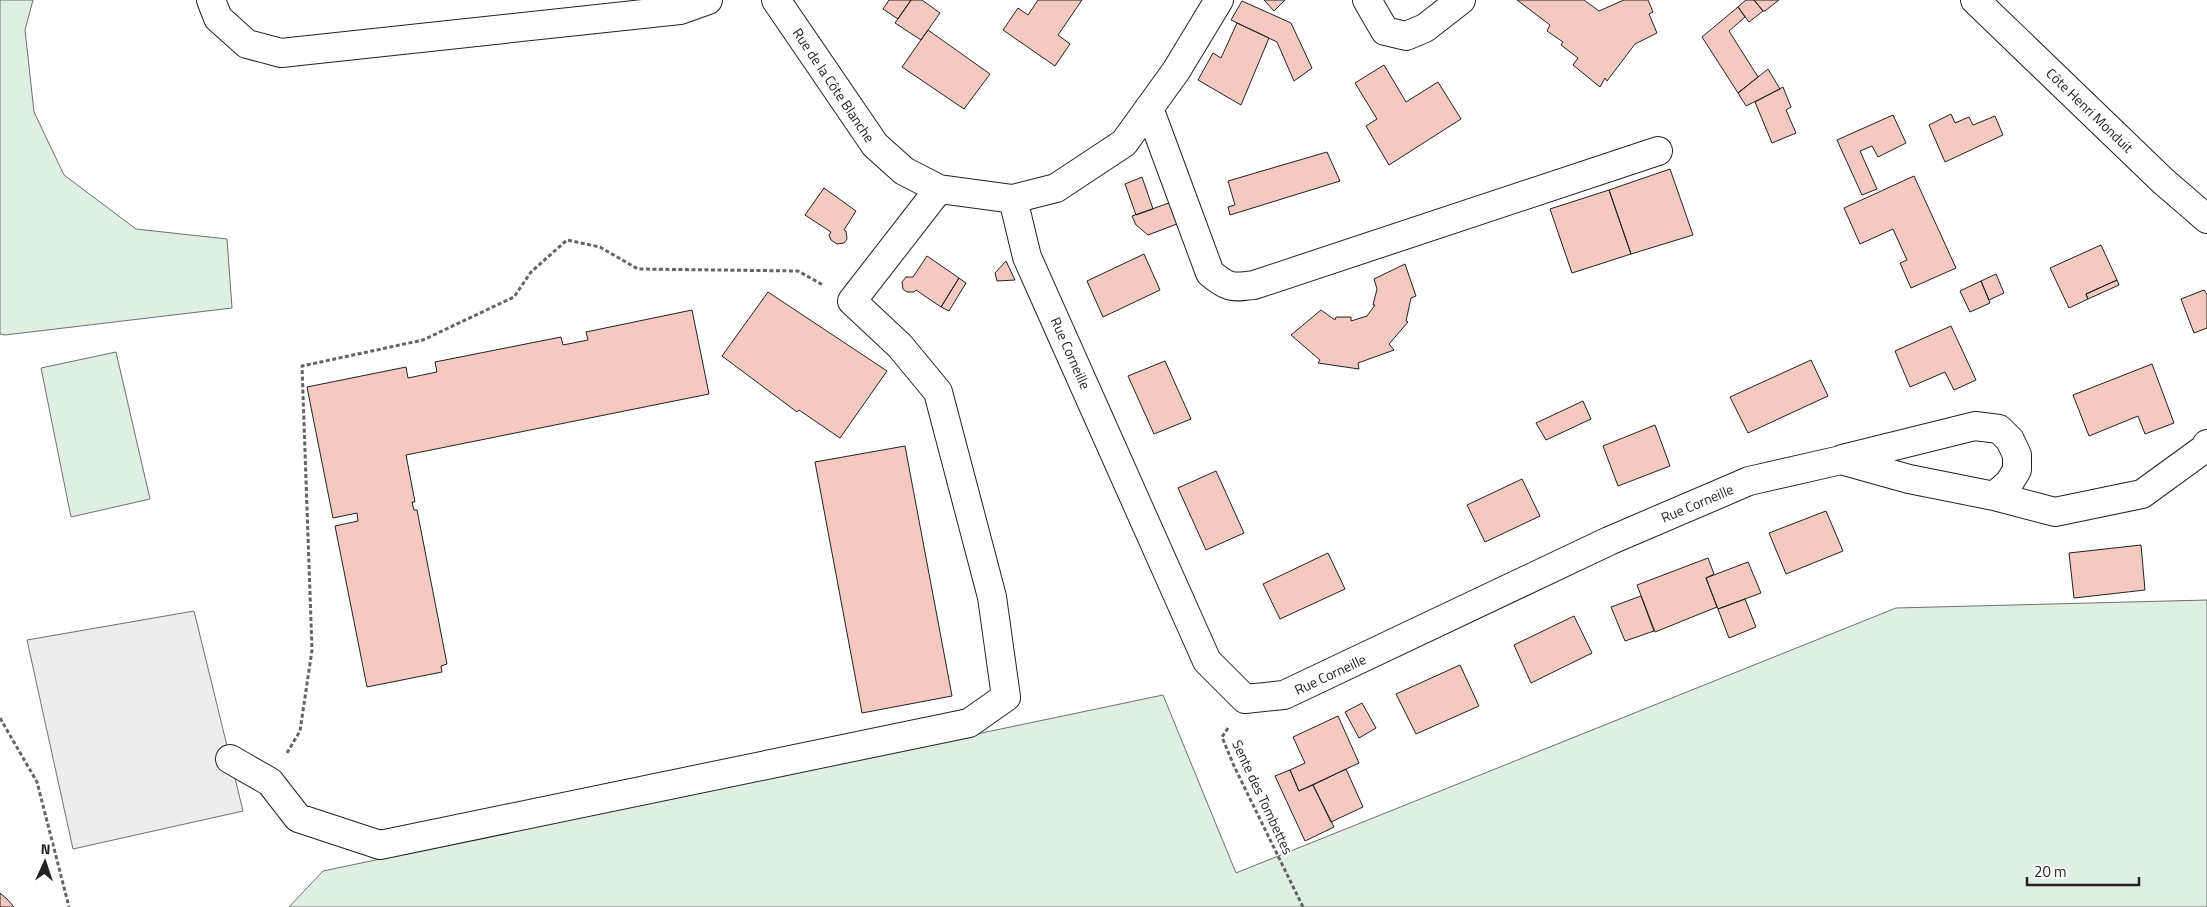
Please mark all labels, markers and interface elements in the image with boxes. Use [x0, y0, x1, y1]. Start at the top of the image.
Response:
street label: Rue de la Côte Blanche [788, 24, 880, 146]
street label: Côte Henri Monduit [2042, 63, 2138, 157]
street label: Rue Corneille [1046, 314, 1096, 392]
street label: Rue Corneille [1657, 478, 1737, 528]
street label: Rue Corneille [1291, 648, 1369, 700]
street label: Sente des Tombettes [1227, 736, 1299, 858]
north arrow [20, 837, 70, 887]
text: N [40, 838, 51, 859]
scale bar [2027, 854, 2140, 886]
text: 20 m [2034, 860, 2067, 883]

